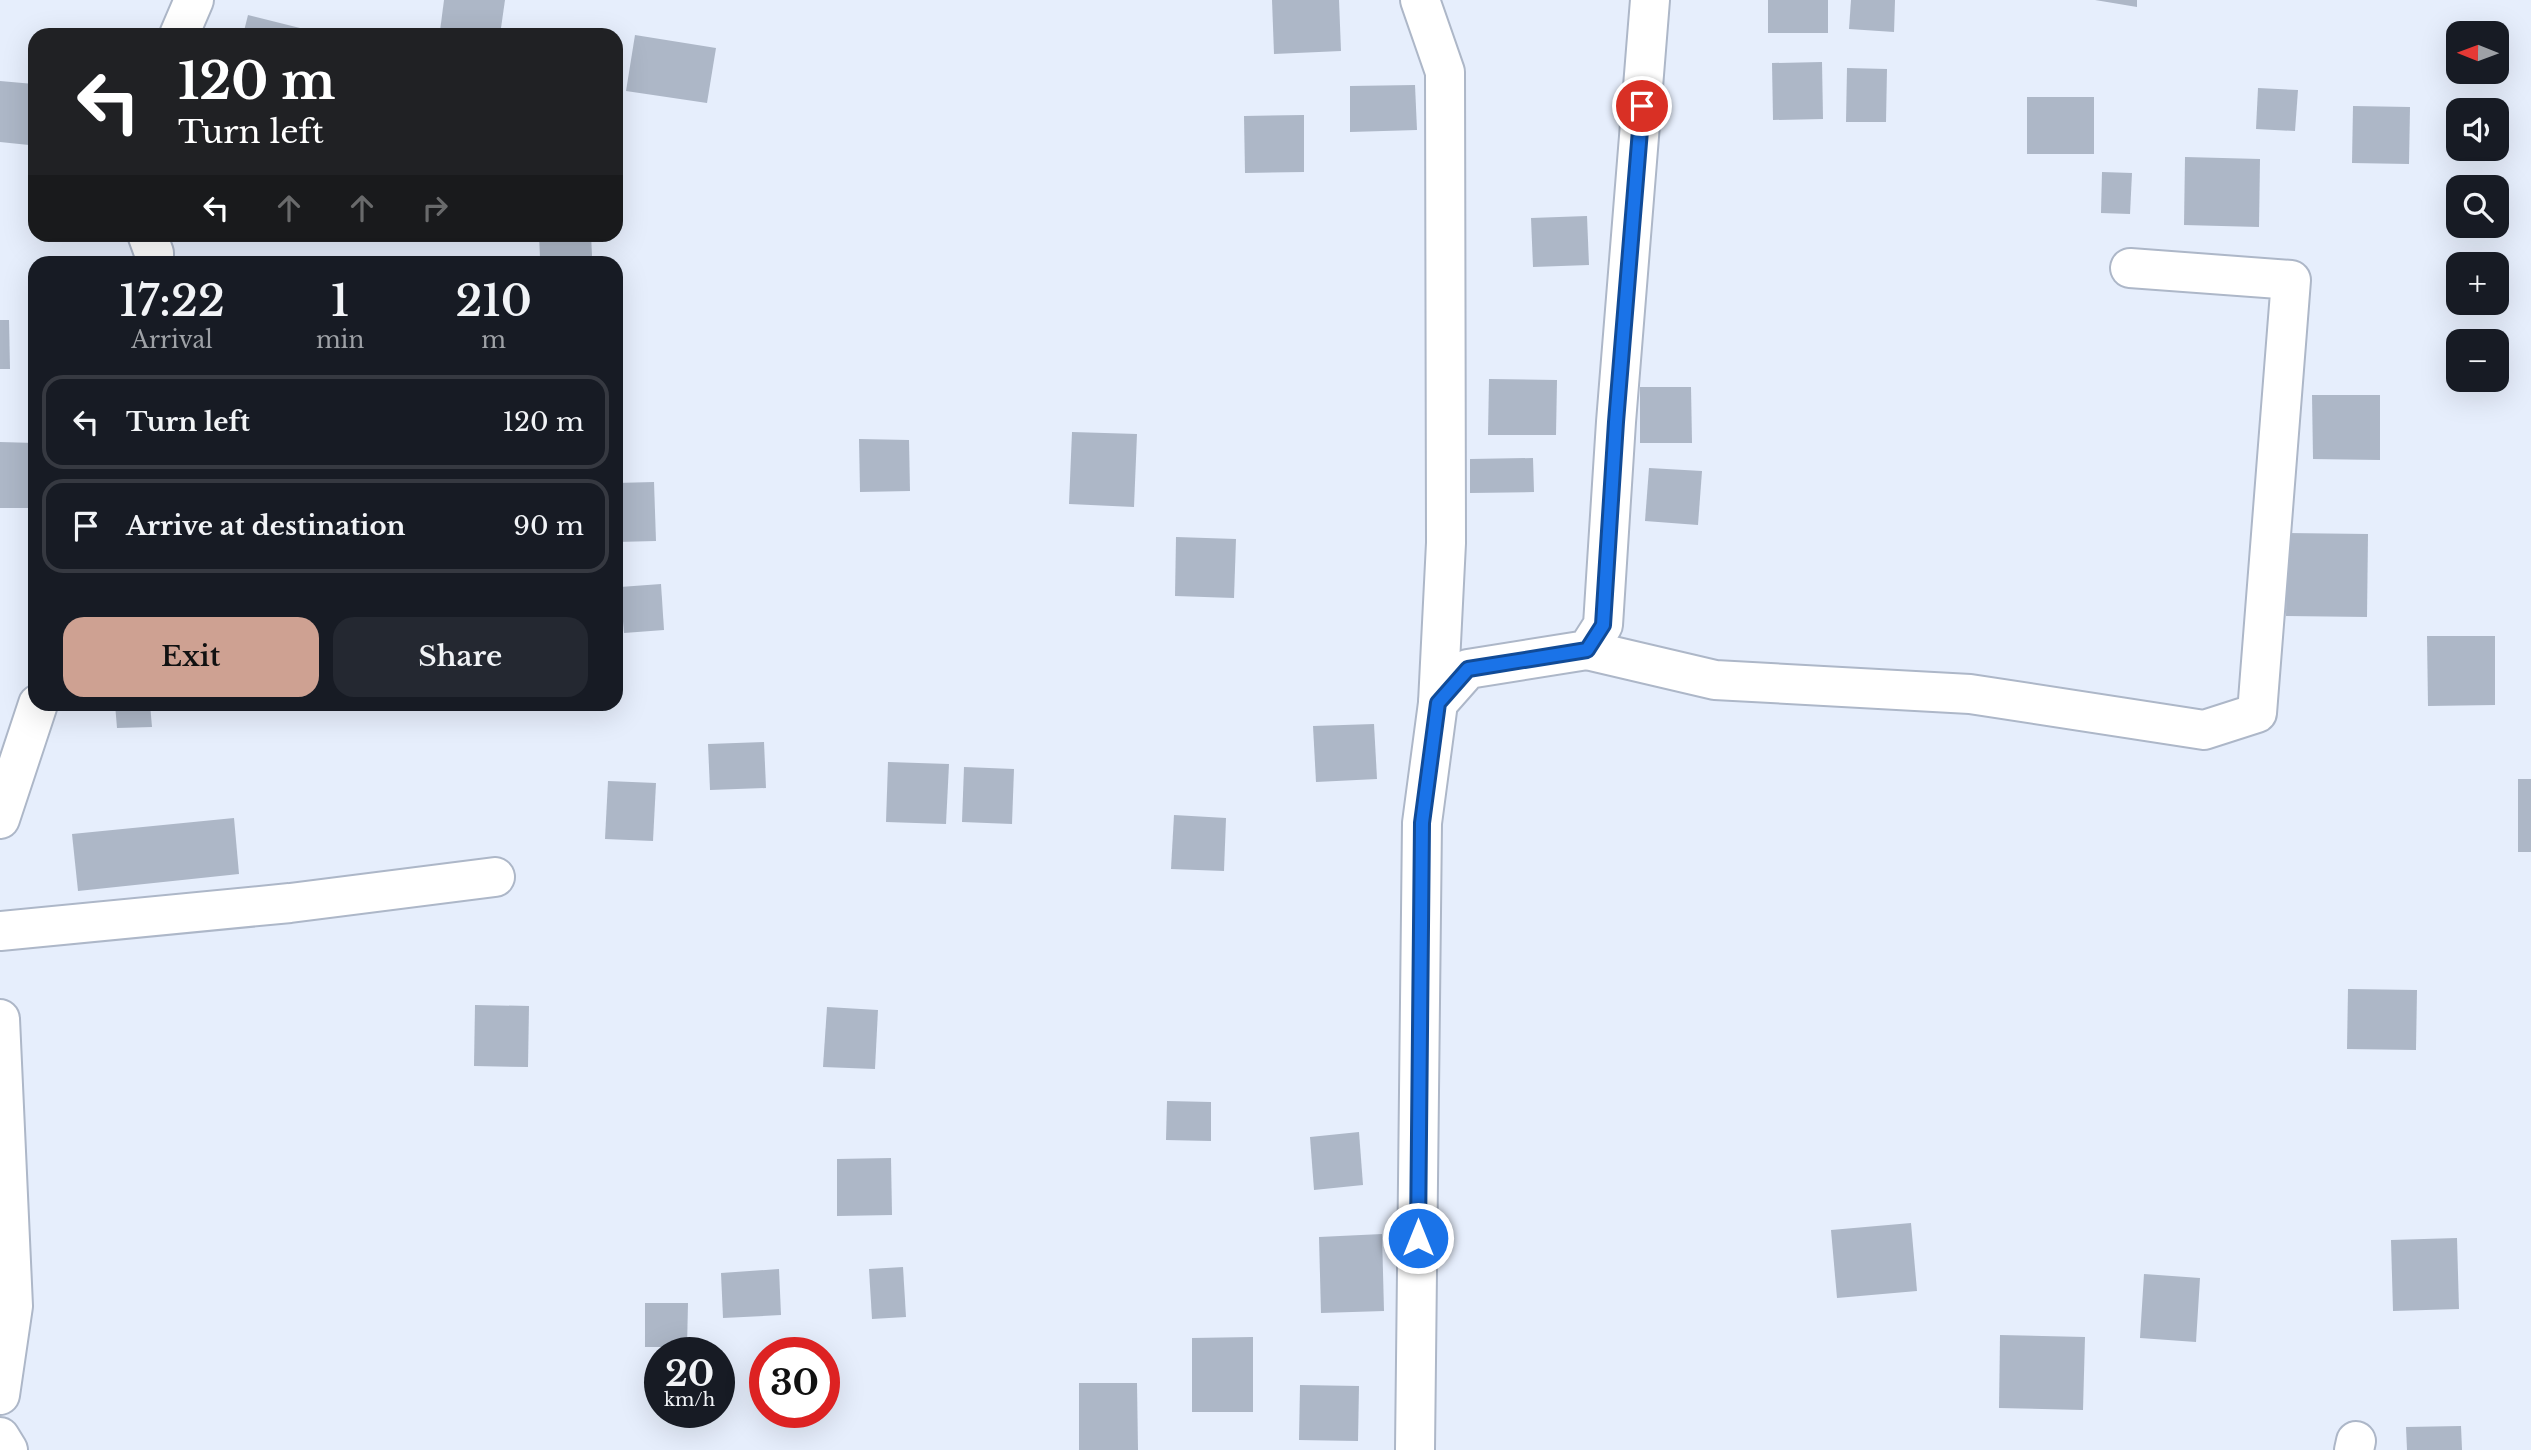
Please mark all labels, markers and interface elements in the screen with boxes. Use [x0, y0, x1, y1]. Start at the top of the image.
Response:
north arrow [2446, 21, 2510, 84]
map controls [2446, 21, 2509, 392]
text: 120 m [178, 51, 336, 112]
icon: left [63, 56, 154, 147]
pin [1612, 76, 1672, 136]
icon: arrive [1623, 87, 1661, 125]
button: sound [2446, 98, 2509, 161]
text: Turn left [178, 112, 324, 152]
button: search [2446, 175, 2509, 238]
icon: left [197, 189, 235, 227]
icon: ahead [270, 189, 308, 227]
icon: ahead [343, 189, 381, 227]
icon: right [416, 189, 454, 227]
button: + [2446, 252, 2509, 315]
text: 17:22 [119, 275, 225, 327]
text: 1 [331, 275, 349, 327]
text: 210 [455, 275, 532, 327]
text: Arrival [131, 326, 213, 354]
text: min [316, 326, 364, 354]
text: m [481, 326, 506, 354]
button: − [2446, 329, 2509, 392]
icon: left [67, 403, 105, 441]
text: Turn left [126, 406, 250, 438]
text: 120 m [502, 406, 584, 438]
icon: arrive [67, 507, 105, 545]
text: Arrive at destination [126, 510, 406, 542]
text: 90 m [513, 510, 584, 542]
button: Exit [63, 617, 319, 697]
button: Share [333, 617, 588, 697]
position arrow [1381, 1201, 1455, 1275]
speed limit sign: 30 [749, 1337, 840, 1428]
text: 20 [665, 1352, 714, 1395]
text: km/h [664, 1389, 715, 1411]

